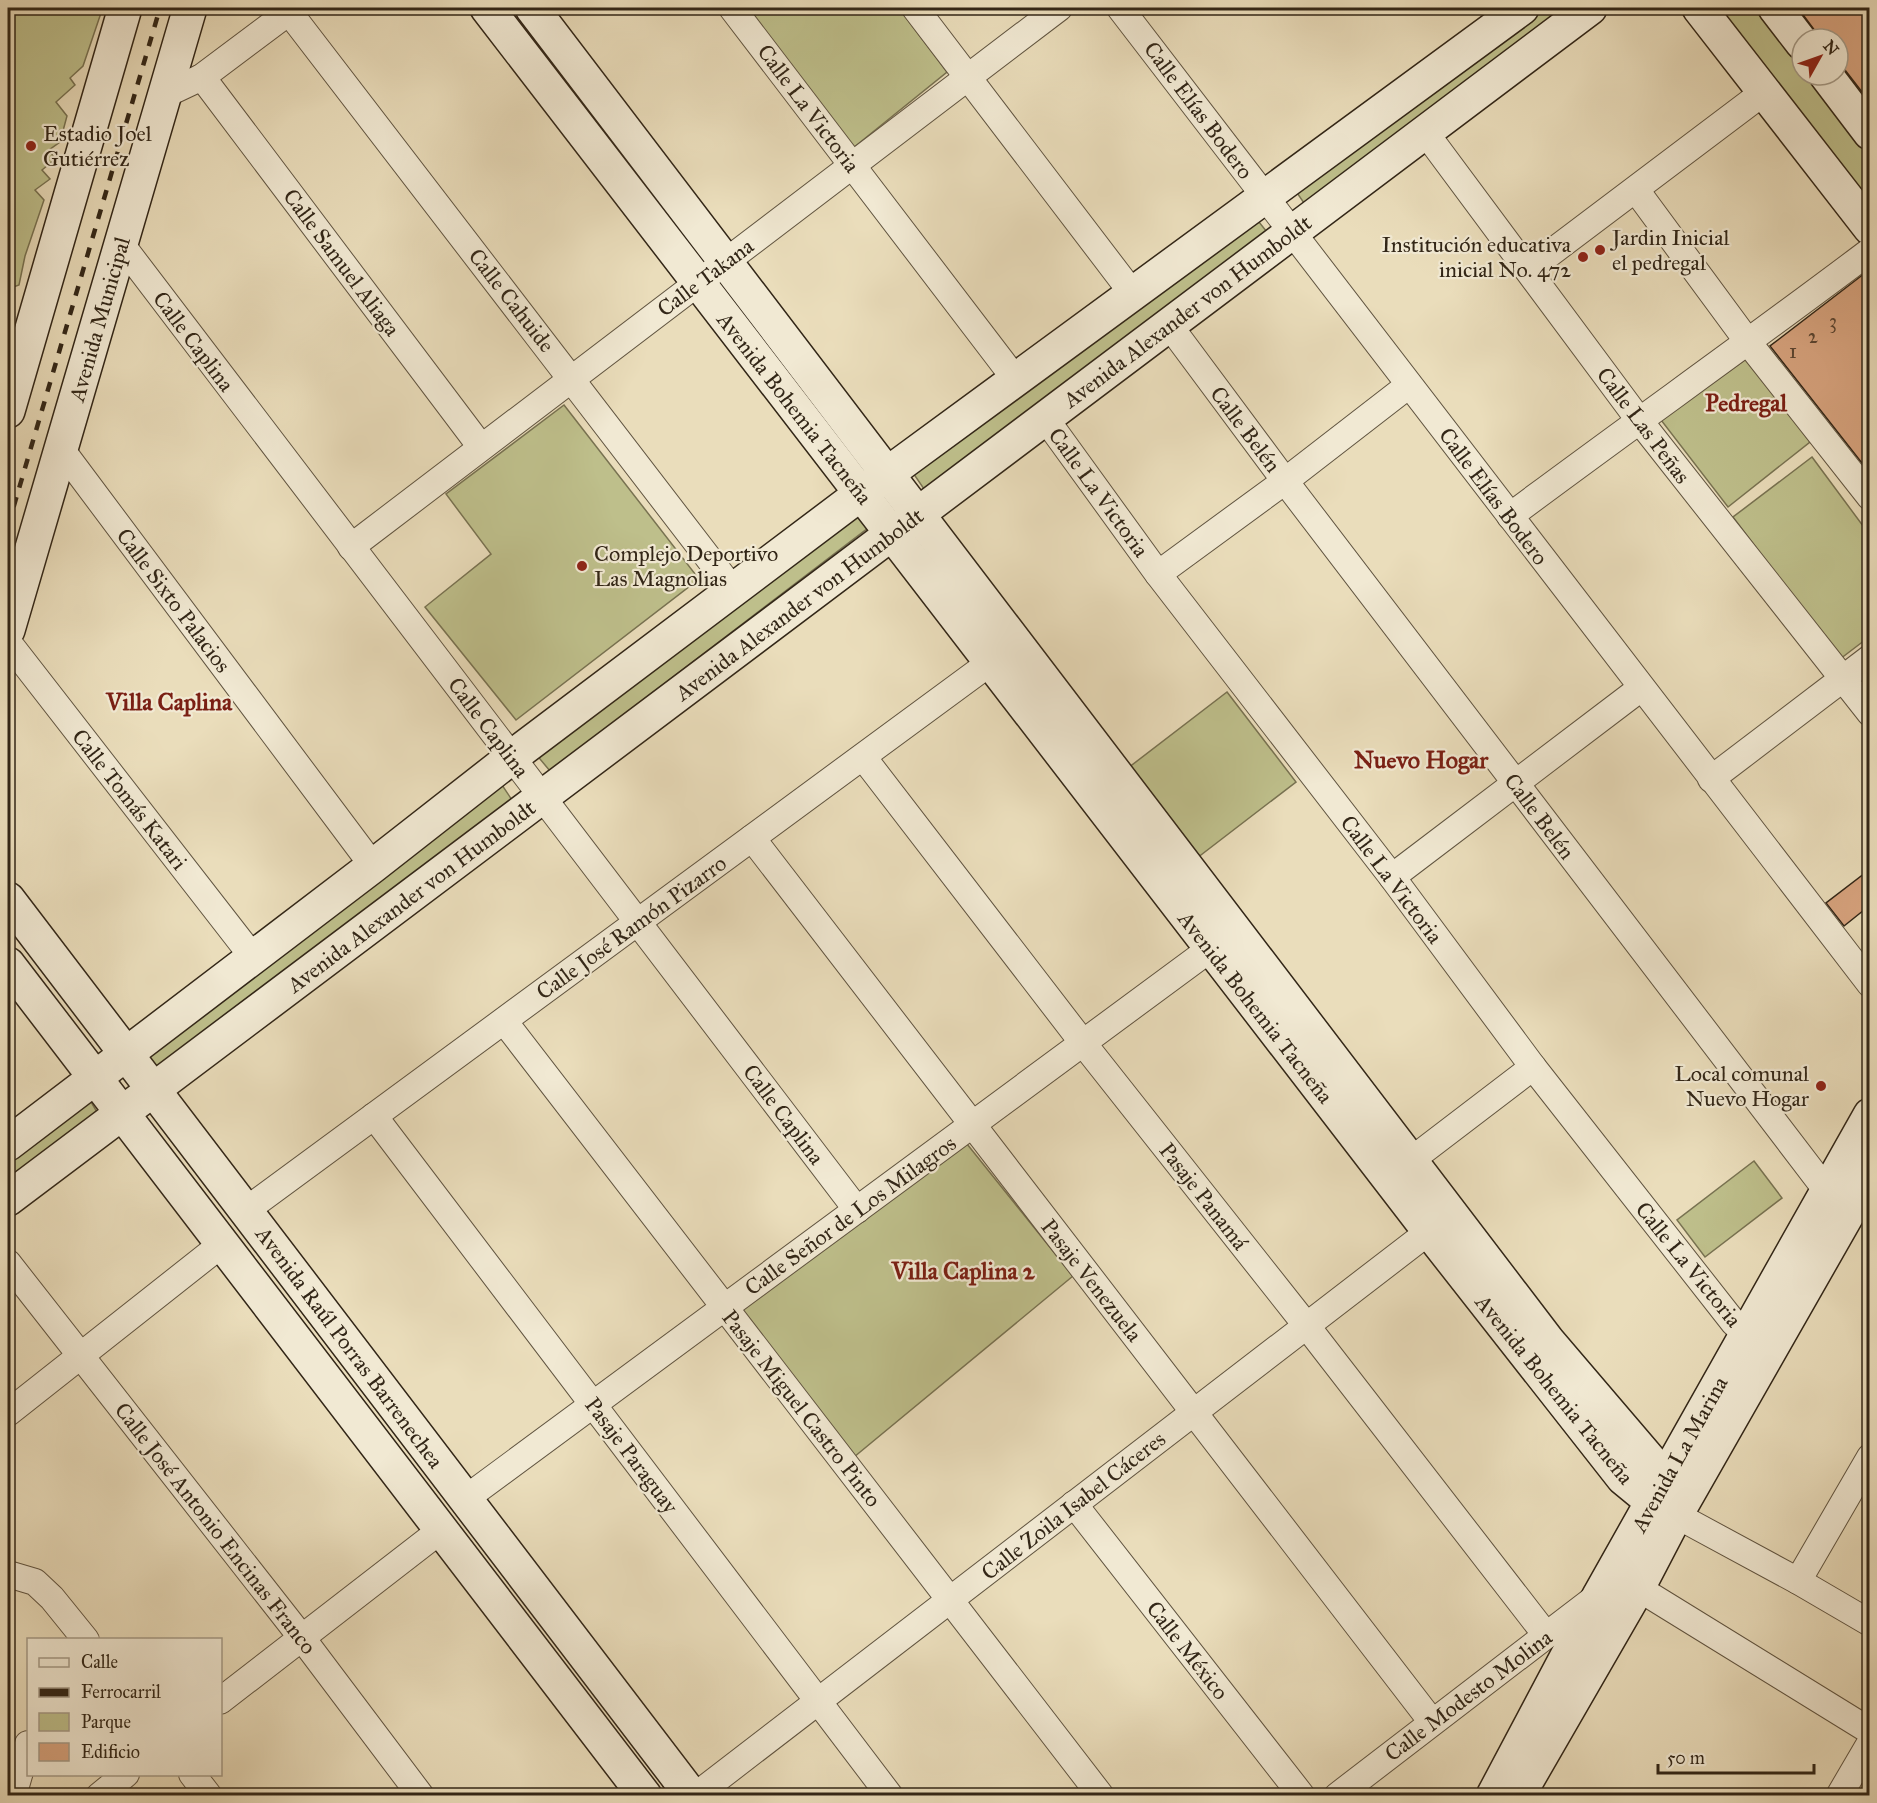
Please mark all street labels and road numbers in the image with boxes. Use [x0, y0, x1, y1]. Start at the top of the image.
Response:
street label: Calle Elías Bodero [1138, 36, 1259, 184]
street label: Calle La Victoria [752, 39, 866, 178]
street label: Calle Samuel Aliaga [277, 183, 406, 342]
street label: Avenida Alexander von Humboldt [1057, 209, 1317, 414]
street label: Calle Takana [652, 232, 759, 322]
street label: Avenida Municipal [63, 234, 136, 406]
street label: Calle Cahuide [463, 243, 561, 358]
street label: Calle Caplina [147, 286, 240, 397]
street label: Avenida Bohemia Tacneña [711, 306, 878, 510]
street label: Calle Las Peñas [1591, 362, 1696, 489]
street label: Calle Belén [1205, 381, 1287, 478]
street label: Calle La Victoria [1043, 422, 1155, 563]
street label: Calle Elías Bodero [1433, 422, 1554, 570]
street label: Avenida Alexander von Humboldt [669, 502, 929, 707]
street label: Calle Sixto Palacios [111, 523, 237, 678]
street label: Calle Caplina [442, 672, 535, 783]
street label: Calle Tomás Katari [66, 724, 193, 875]
street label: Calle Belén [1499, 768, 1581, 865]
street label: Avenida Alexander von Humboldt [281, 794, 541, 999]
street label: Calle La Victoria [1335, 810, 1449, 949]
street label: Calle José Ramón Pizarro [531, 849, 732, 1005]
street label: Avenida Bohemia Tacneña [1172, 905, 1339, 1109]
street label: Calle Caplina [737, 1059, 830, 1170]
street label: Calle Señor de Los Milagros [739, 1130, 961, 1301]
street label: Pasaje Panamá [1153, 1137, 1254, 1256]
street label: Calle La Victoria [1630, 1196, 1748, 1333]
street label: Pasaje Venezuela [1035, 1214, 1148, 1348]
street label: Avenida Raúl Porras Barrenechea [249, 1220, 450, 1474]
street label: Avenida Bohemia Tacneña [1469, 1288, 1640, 1490]
street label: Pasaje Miguel Castro Pinto [716, 1304, 887, 1512]
street label: Avenida La Marina [1625, 1371, 1734, 1538]
street label: Pasaje Paraguay [579, 1392, 685, 1519]
street label: Calle José Antonio Encinas Franco [109, 1397, 322, 1660]
street label: Calle Zoila Isabel Cáceres [976, 1425, 1171, 1586]
street label: Calle México [1141, 1596, 1235, 1705]
street label: Calle Modesto Molina [1379, 1623, 1558, 1767]

